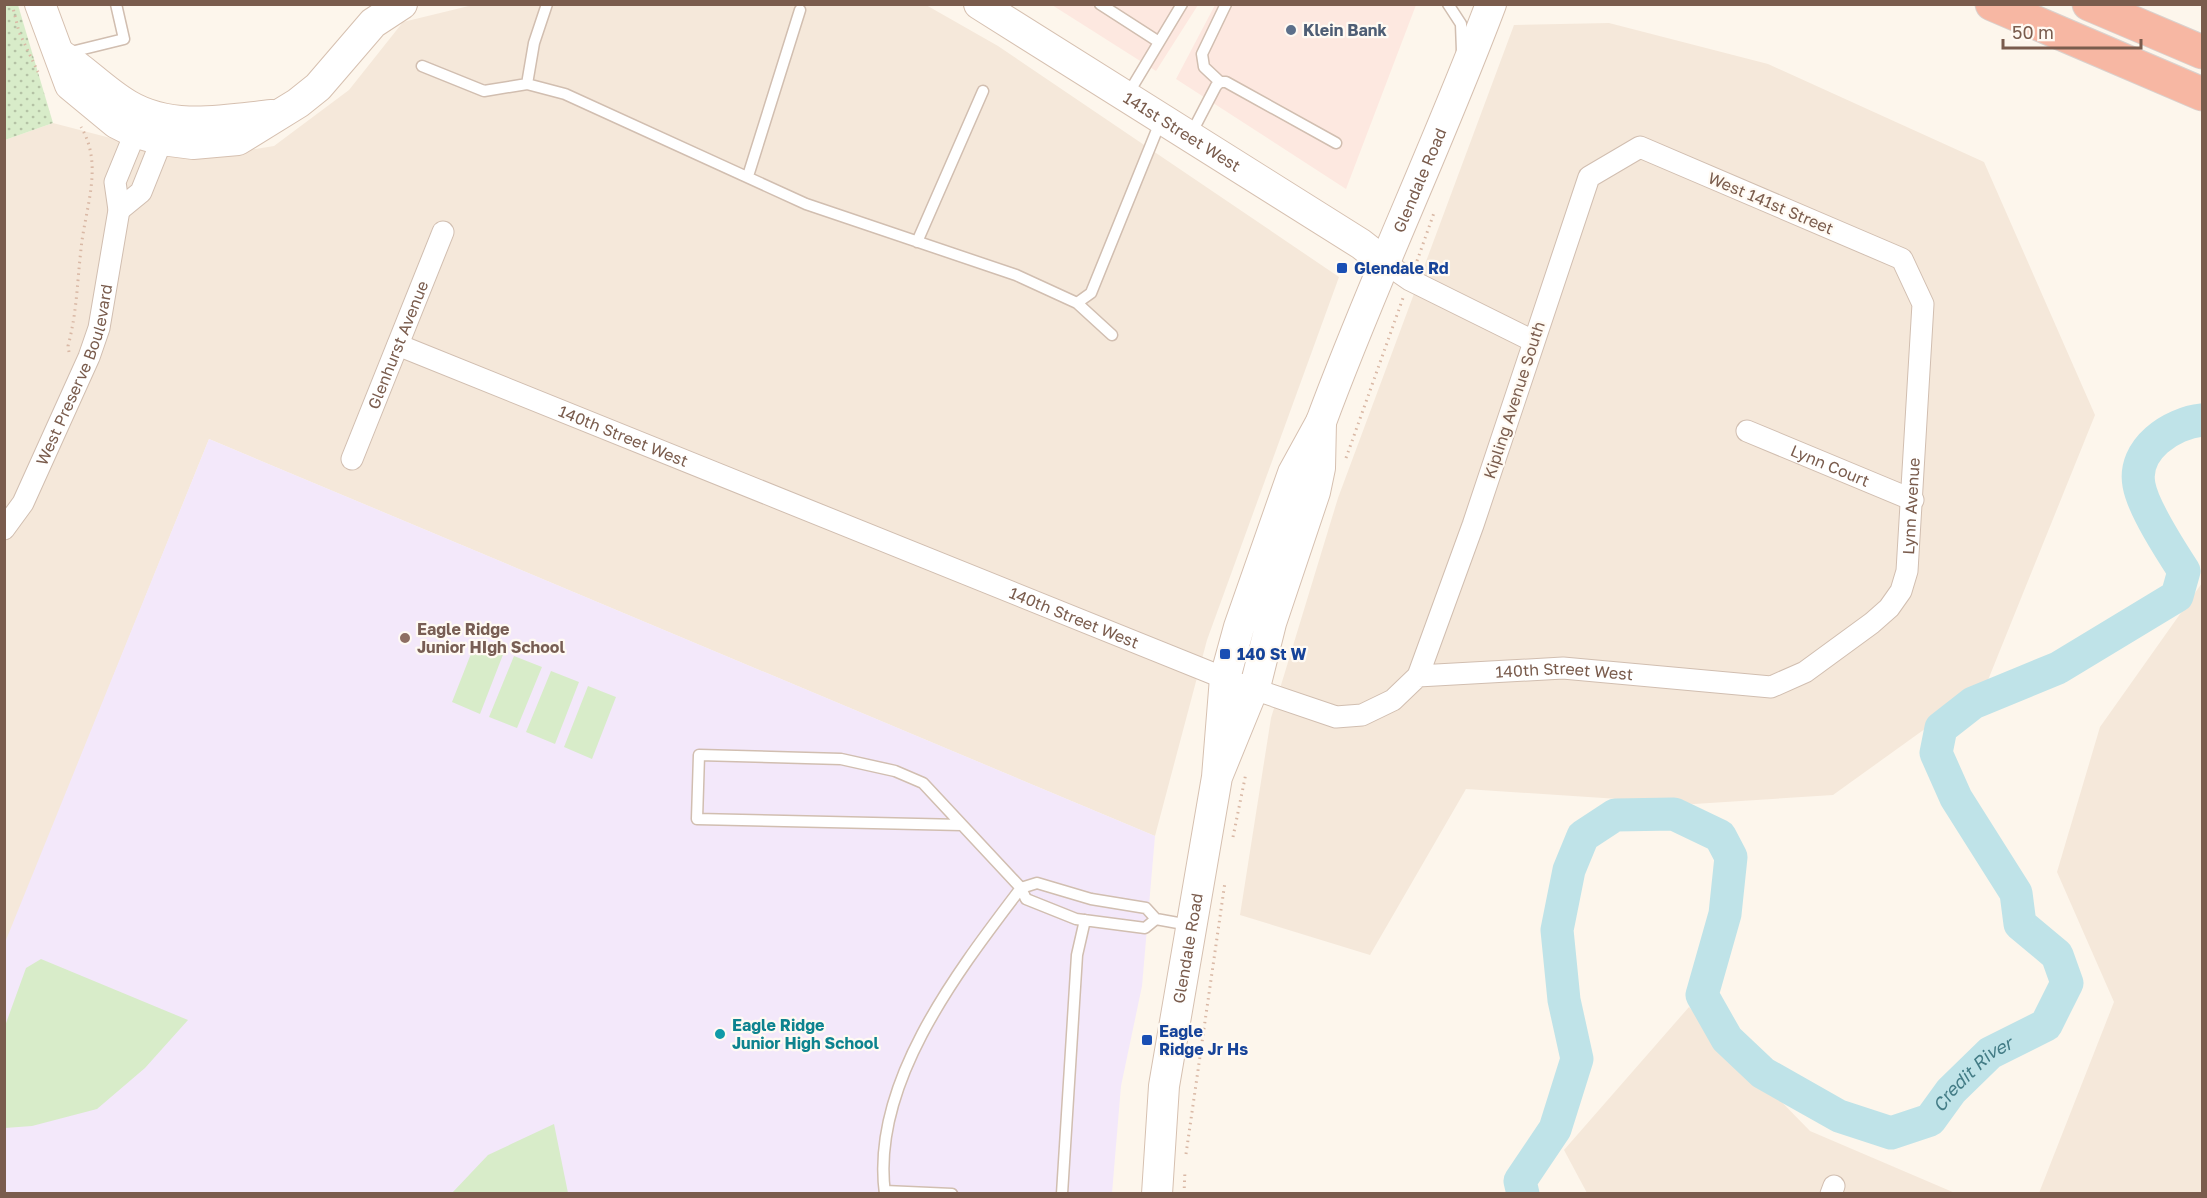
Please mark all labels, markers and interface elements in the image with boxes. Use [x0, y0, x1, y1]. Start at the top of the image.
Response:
scale bar [2003, 12, 2141, 50]
place label: Klein Bank [1303, 20, 1388, 40]
text: 50 m [2012, 21, 2054, 43]
marker: Klein Bank [1284, 23, 1298, 37]
street label: 141st Street West [1120, 87, 1244, 176]
street label: Glendale Road [1388, 125, 1450, 236]
street label: West 141st Street [1705, 168, 1837, 238]
place label: Glendale Rd [1354, 258, 1449, 278]
marker: Glendale Rd [1335, 261, 1349, 275]
street label: Glenhurst Avenue [363, 278, 432, 412]
street label: West Preserve Boulevard [31, 283, 116, 468]
street label: Kipling Avenue South [1479, 319, 1549, 481]
street label: 140th Street West [556, 401, 691, 471]
street label: Lynn Court [1788, 440, 1873, 491]
street label: Lynn Avenue [1898, 457, 1924, 555]
street label: 140th Street West [1006, 582, 1142, 653]
place label: Eagle Ridge Junior HIgh School [417, 619, 565, 657]
marker: Eagle Ridge Junior HIgh School [398, 631, 412, 645]
place label: 140 St W [1237, 644, 1307, 664]
marker: 140 St W [1218, 647, 1232, 661]
street label: 140th Street West [1495, 658, 1634, 684]
street label: Glendale Road [1168, 891, 1207, 1005]
place label: Eagle Ridge Junior High School [732, 1015, 879, 1053]
place label: Eagle Ridge Jr Hs [1159, 1021, 1248, 1059]
marker: Eagle Ridge Junior High School [713, 1027, 727, 1041]
water label: Credit River [1928, 1030, 2018, 1116]
marker: Eagle Ridge Jr Hs [1140, 1033, 1154, 1047]

